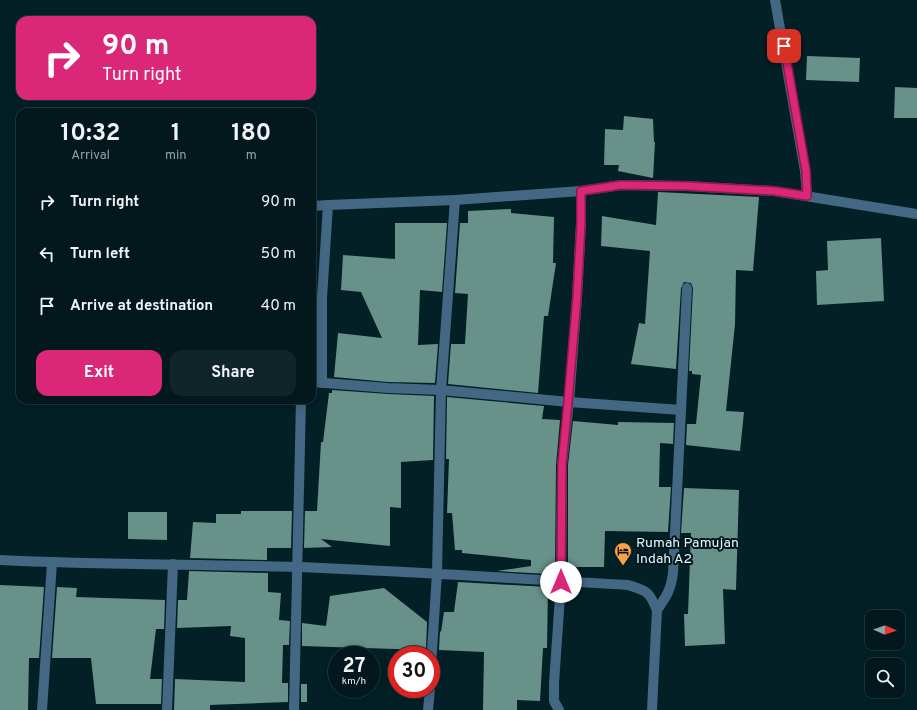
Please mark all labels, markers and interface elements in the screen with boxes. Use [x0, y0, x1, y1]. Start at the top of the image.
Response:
text: 90 m [102, 29, 169, 65]
pin [767, 29, 801, 63]
icon: right [36, 32, 88, 84]
icon: arrive [773, 35, 795, 57]
text: Turn right [102, 64, 182, 87]
text: 10:32 [61, 119, 120, 149]
text: 1 [171, 119, 181, 149]
text: 180 [231, 119, 271, 149]
text: Arrival [71, 148, 110, 164]
text: min [165, 148, 187, 164]
text: m [246, 148, 257, 164]
icon: right [36, 191, 58, 213]
text: Turn right [70, 193, 139, 212]
text: 90 m [261, 193, 296, 212]
icon: left [36, 243, 58, 265]
text: Turn left [70, 245, 130, 264]
text: 50 m [261, 245, 296, 264]
icon: arrive [36, 295, 58, 317]
text: Arrive at destination [70, 297, 213, 316]
text: 40 m [261, 297, 296, 316]
button: Exit [36, 350, 162, 396]
button: Share [170, 350, 296, 396]
place label: Rumah Pamujan Indah A2 [636, 535, 739, 568]
hotel icon: Rumah Pamujan Indah A2 [613, 541, 633, 566]
position arrow [540, 561, 582, 603]
north arrow [865, 610, 905, 650]
map controls [865, 610, 905, 698]
speed limit sign: 30 [388, 646, 440, 698]
text: 27 [343, 654, 365, 680]
button: search [865, 658, 905, 698]
text: km/h [342, 675, 366, 688]

